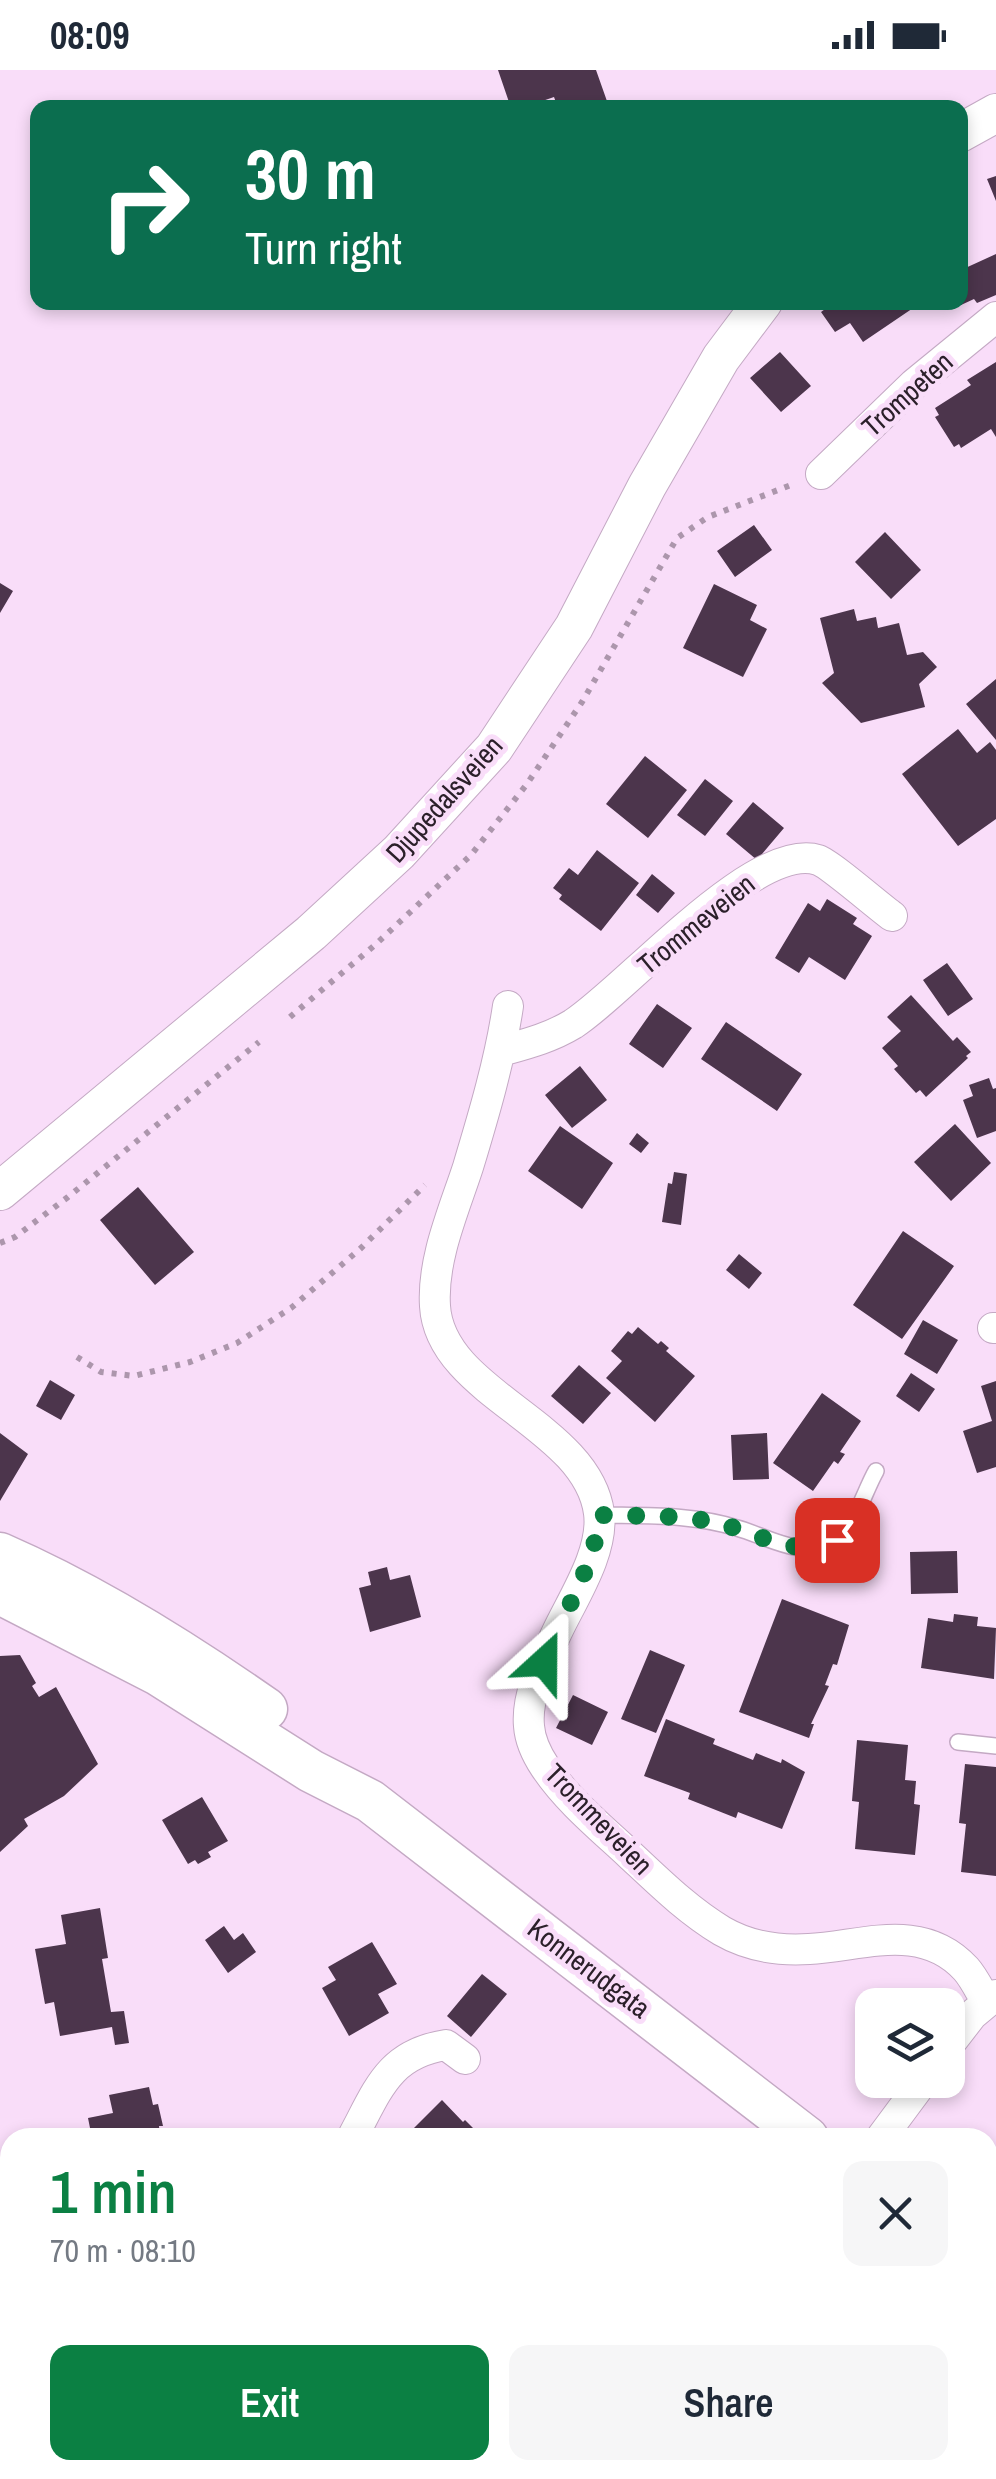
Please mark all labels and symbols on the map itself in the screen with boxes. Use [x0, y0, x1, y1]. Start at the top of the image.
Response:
street label: Trompeten [853, 343, 961, 445]
street label: Djupedalsveien [377, 727, 511, 871]
street label: Trommeveien [629, 865, 763, 983]
pin [795, 1498, 880, 1583]
position arrow [492, 1610, 596, 1714]
street label: Trommeveien [536, 1755, 662, 1883]
street label: Konnerudgata [520, 1909, 658, 2027]

